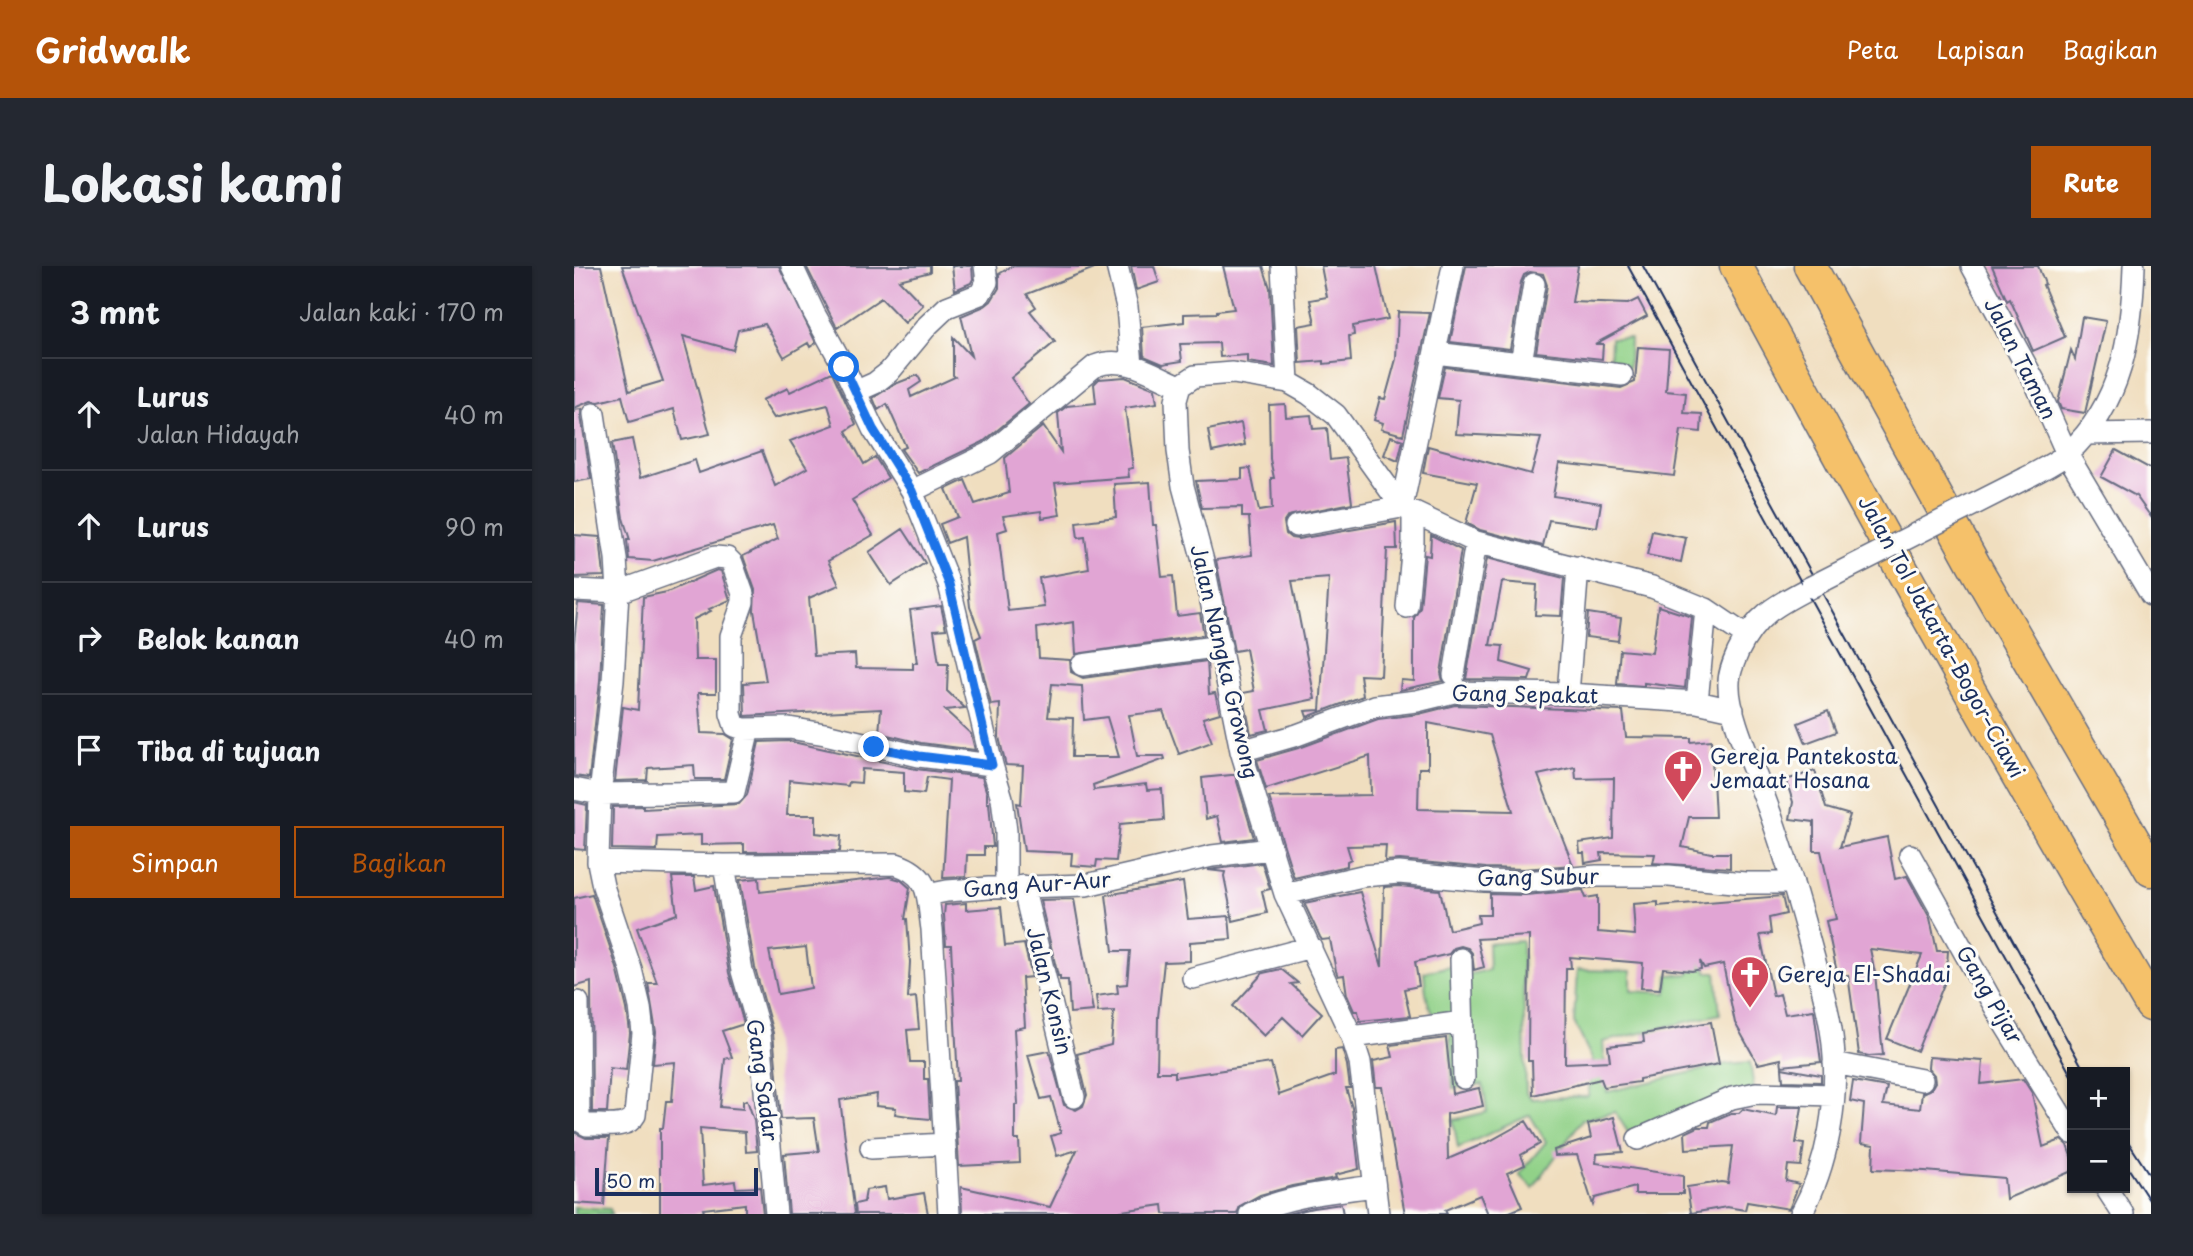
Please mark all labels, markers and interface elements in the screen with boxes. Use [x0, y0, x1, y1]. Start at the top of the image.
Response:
text: Gridwalk [35, 24, 191, 74]
text: Peta [1847, 31, 1898, 67]
text: Lapisan [1936, 31, 2025, 67]
text: Bagikan [2063, 31, 2158, 67]
text: Lokasi kami [42, 145, 343, 219]
button: Rute [2031, 146, 2151, 218]
text: 3 mnt [70, 289, 160, 334]
street label: Jalan Taman [1977, 292, 2066, 425]
text: Jalan kaki · 170 m [299, 294, 504, 329]
route start [828, 351, 859, 382]
text: Lurus [137, 377, 209, 416]
icon: ahead [70, 395, 108, 433]
text: 40 m [444, 397, 504, 432]
text: Jalan Hidayah [137, 416, 300, 451]
street label: Jalan Tol Jakarta–Bogor–Ciawi [1851, 489, 2034, 783]
icon: ahead [70, 507, 108, 545]
text: Lurus [137, 507, 209, 546]
text: 90 m [445, 509, 504, 544]
street label: Jalan Nangka Growong [1183, 541, 1268, 782]
icon: right [70, 619, 108, 657]
text: Belok kanan [137, 619, 299, 658]
text: 40 m [444, 621, 504, 656]
street label: Gang Sepakat [1451, 676, 1599, 710]
icon: arrive [70, 731, 108, 769]
text: Tiba di tujuan [137, 731, 321, 770]
route end [858, 731, 889, 762]
place label: Gereja Pantekosta Jemaat Hosana [1710, 739, 1898, 795]
church icon: Gereja Pantekosta Jemaat Hosana [1662, 748, 1704, 803]
button: Simpan [70, 826, 280, 898]
button: Bagikan [294, 826, 504, 898]
street label: Gang Subur [1477, 859, 1599, 893]
street label: Gang Aur-Aur [962, 862, 1112, 904]
street label: Jalan Konsin [1020, 923, 1082, 1058]
street label: Gang Pijar [1950, 939, 2032, 1050]
church icon: Gereja El-Shadai [1729, 954, 1771, 1009]
place label: Gereja El-Shadai [1777, 957, 1951, 989]
street label: Gang Sadar [740, 1017, 788, 1143]
map controls [2067, 1067, 2130, 1193]
button: + [2067, 1067, 2130, 1130]
button: − [2067, 1130, 2130, 1193]
scale bar [595, 1165, 758, 1197]
text: 50 m [606, 1166, 655, 1194]

